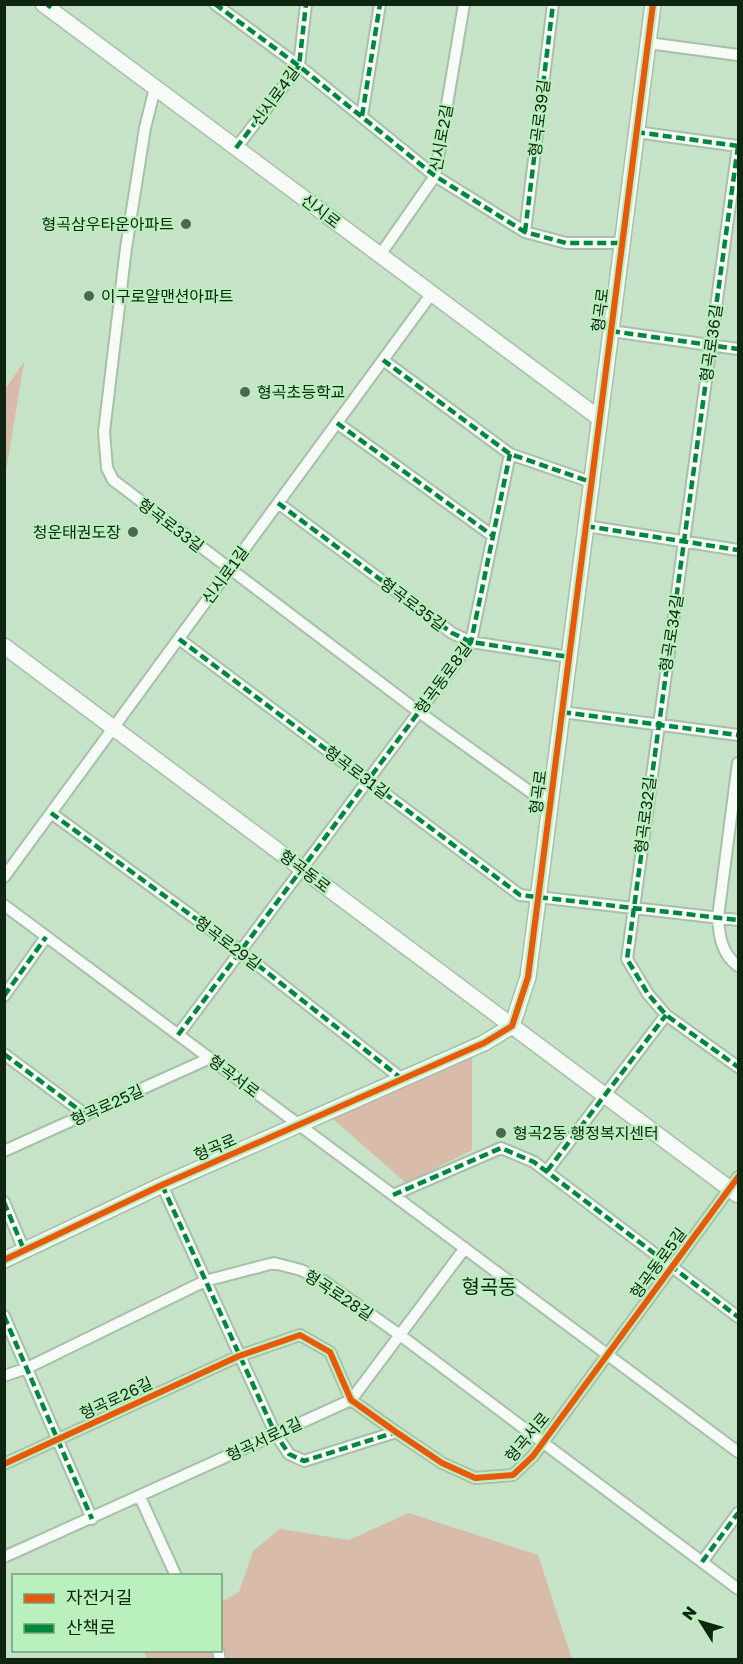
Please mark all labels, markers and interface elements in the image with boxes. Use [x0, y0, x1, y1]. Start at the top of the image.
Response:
street label: 신시로4길 [247, 62, 303, 130]
street label: 형곡로39길 [524, 78, 554, 158]
street label: 신시로2길 [425, 103, 457, 173]
street label: 신시로 [297, 190, 345, 232]
place label: 형곡삼우타운아파트 [42, 214, 174, 234]
marker: 형곡삼우타운아파트 [179, 217, 193, 231]
place label: 이구로얄맨션아파트 [101, 286, 233, 306]
street label: 형곡로 [587, 287, 613, 333]
marker: 이구로얄맨션아파트 [82, 289, 96, 303]
street label: 형곡로36길 [696, 303, 726, 383]
place label: 형곡초등학교 [257, 382, 345, 402]
marker: 형곡초등학교 [238, 385, 252, 399]
street label: 형곡로33길 [134, 494, 208, 556]
place label: 청운태권도장 [33, 522, 121, 542]
marker: 청운태권도장 [126, 525, 140, 539]
street label: 신시로1길 [197, 542, 253, 608]
street label: 형곡로35길 [376, 573, 450, 635]
street label: 형곡로34길 [655, 593, 687, 673]
street label: 형곡동로8길 [410, 638, 476, 718]
street label: 형곡로31길 [321, 741, 393, 803]
street label: 형곡로 [525, 769, 551, 815]
street label: 형곡로32길 [630, 775, 660, 855]
street label: 형곡동로 [275, 845, 335, 897]
street label: 형곡로29길 [191, 912, 265, 974]
street label: 형곡서로 [204, 1050, 264, 1102]
street label: 형곡로25길 [68, 1080, 146, 1130]
place label: 형곡2동 행정복지센터 [513, 1123, 659, 1143]
marker: 형곡2동 행정복지센터 [494, 1126, 508, 1140]
street label: 형곡로 [191, 1129, 239, 1165]
street label: 형곡동로5길 [626, 1224, 690, 1302]
street label: 형곡로28길 [301, 1265, 377, 1325]
district label: 형곡동 [461, 1274, 517, 1298]
street label: 형곡로26길 [76, 1372, 156, 1424]
street label: 형곡서로 [500, 1408, 554, 1466]
street label: 형곡서로1길 [223, 1413, 305, 1465]
legend [12, 1574, 222, 1652]
text: 자전거길 [66, 1586, 132, 1608]
north arrow [671, 1592, 731, 1652]
text: N [677, 1602, 701, 1624]
text: 산책로 [66, 1616, 116, 1638]

